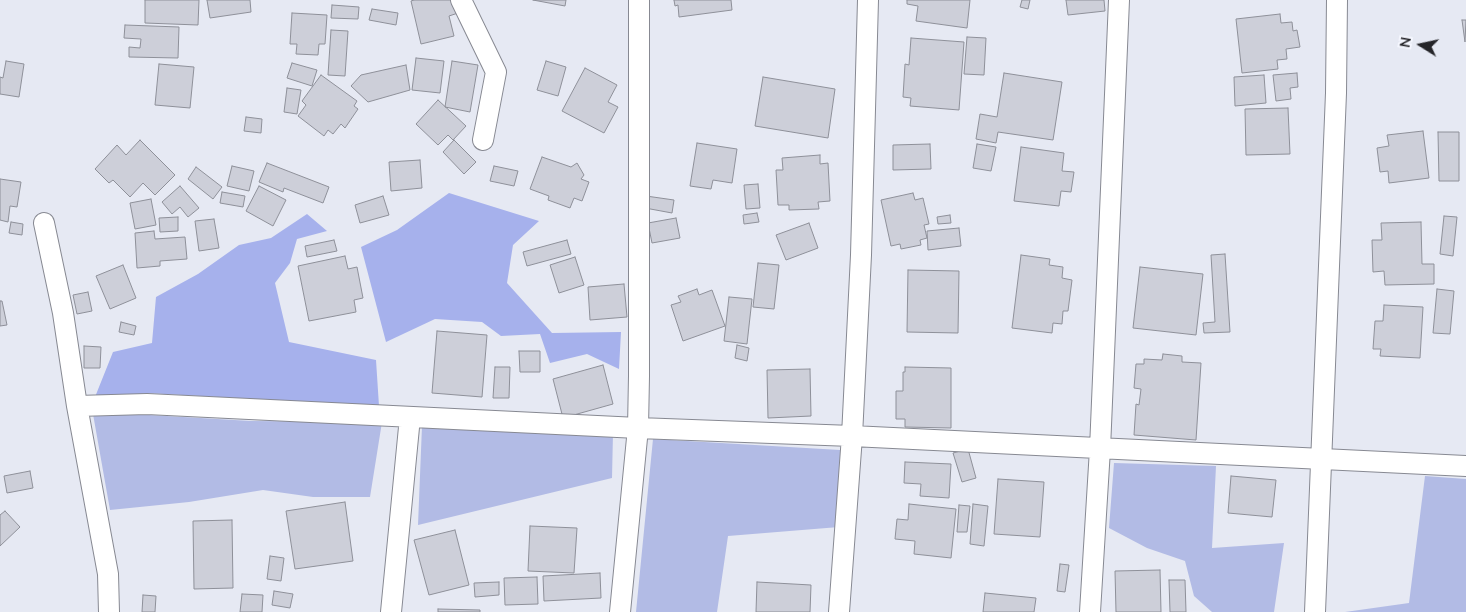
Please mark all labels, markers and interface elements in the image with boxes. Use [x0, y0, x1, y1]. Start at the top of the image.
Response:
north arrow [1396, 20, 1446, 70]
text: N [1395, 36, 1416, 49]

